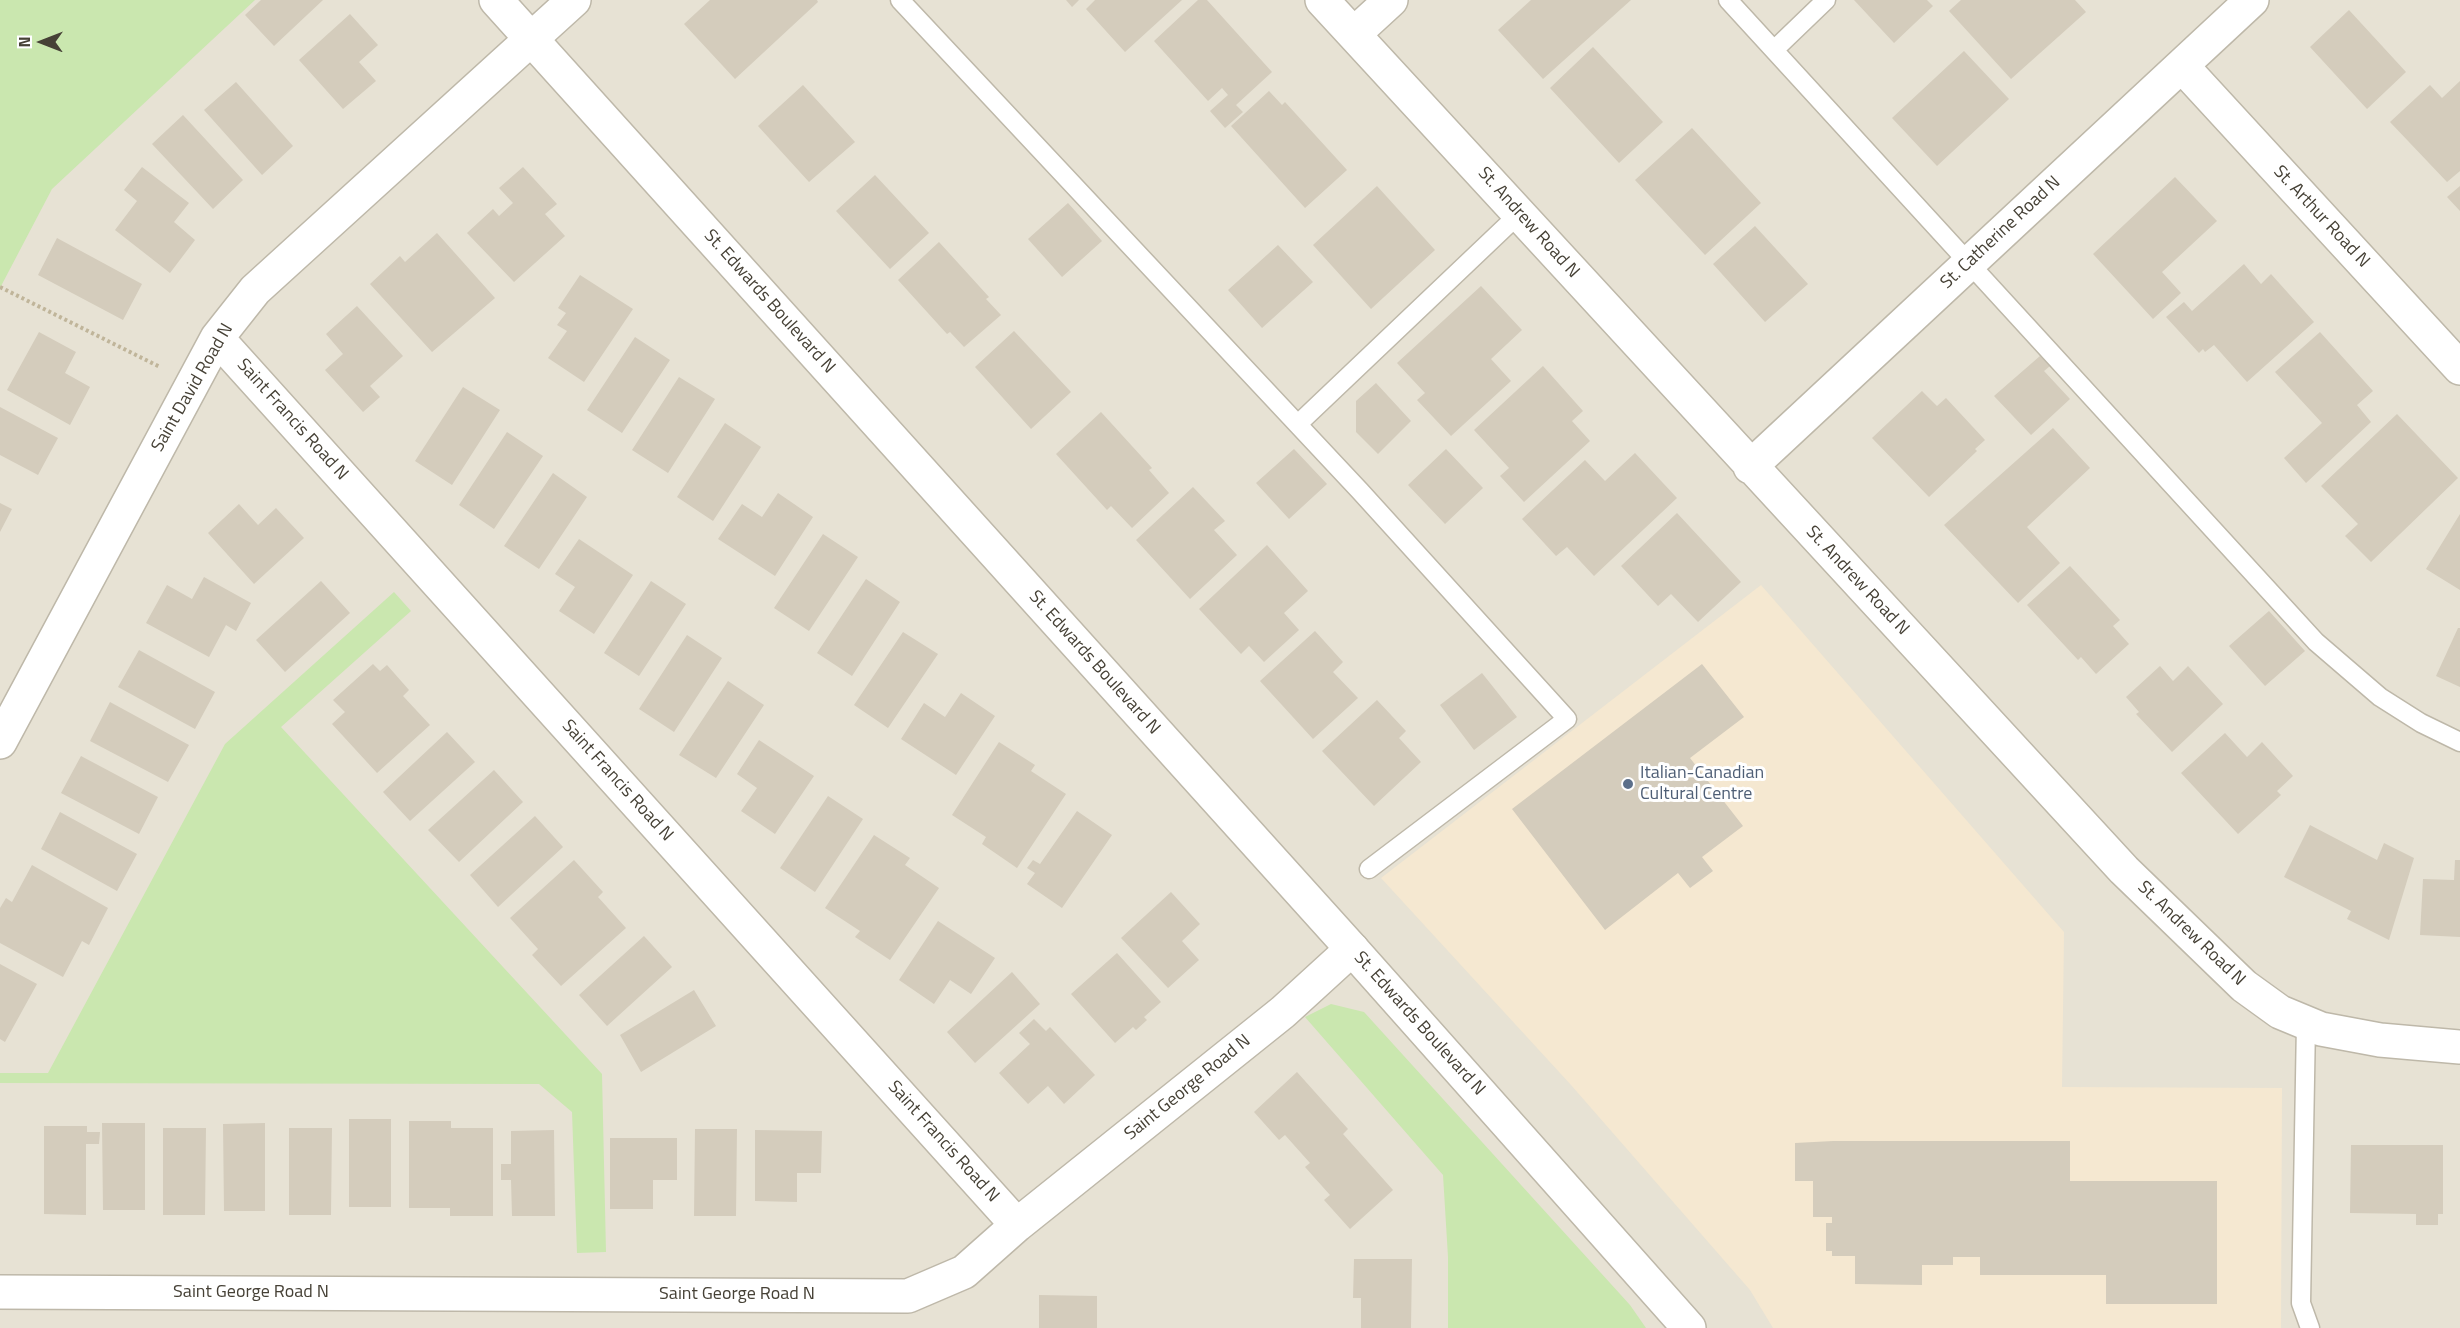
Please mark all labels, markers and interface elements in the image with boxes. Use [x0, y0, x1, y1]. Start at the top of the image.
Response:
north arrow [12, 12, 72, 72]
text: N [12, 36, 36, 48]
street label: St. Arthur Road N [2268, 162, 2374, 272]
street label: St. Andrew Road N [1473, 163, 1583, 283]
street label: St. Catherine Road N [1937, 172, 2065, 294]
street label: St. Edwards Boulevard N [699, 226, 839, 378]
street label: Saint David Road N [148, 320, 238, 456]
street label: Saint Francis Road N [232, 355, 352, 485]
street label: St. Andrew Road N [1801, 522, 1913, 640]
street label: St. Edwards Boulevard N [1024, 587, 1164, 739]
street label: Saint Francis Road N [557, 716, 677, 846]
place label: Italian-Canadian Cultural Centre [1640, 763, 1764, 806]
marker: Italian-Canadian Cultural Centre [1621, 777, 1635, 791]
street label: St. Andrew Road N [2133, 877, 2249, 991]
street label: St. Edwards Boulevard N [1349, 948, 1489, 1100]
street label: Saint George Road N [1121, 1031, 1255, 1145]
street label: Saint Francis Road N [883, 1077, 1003, 1207]
street label: Saint George Road N [173, 1282, 329, 1304]
street label: Saint George Road N [659, 1284, 815, 1306]

